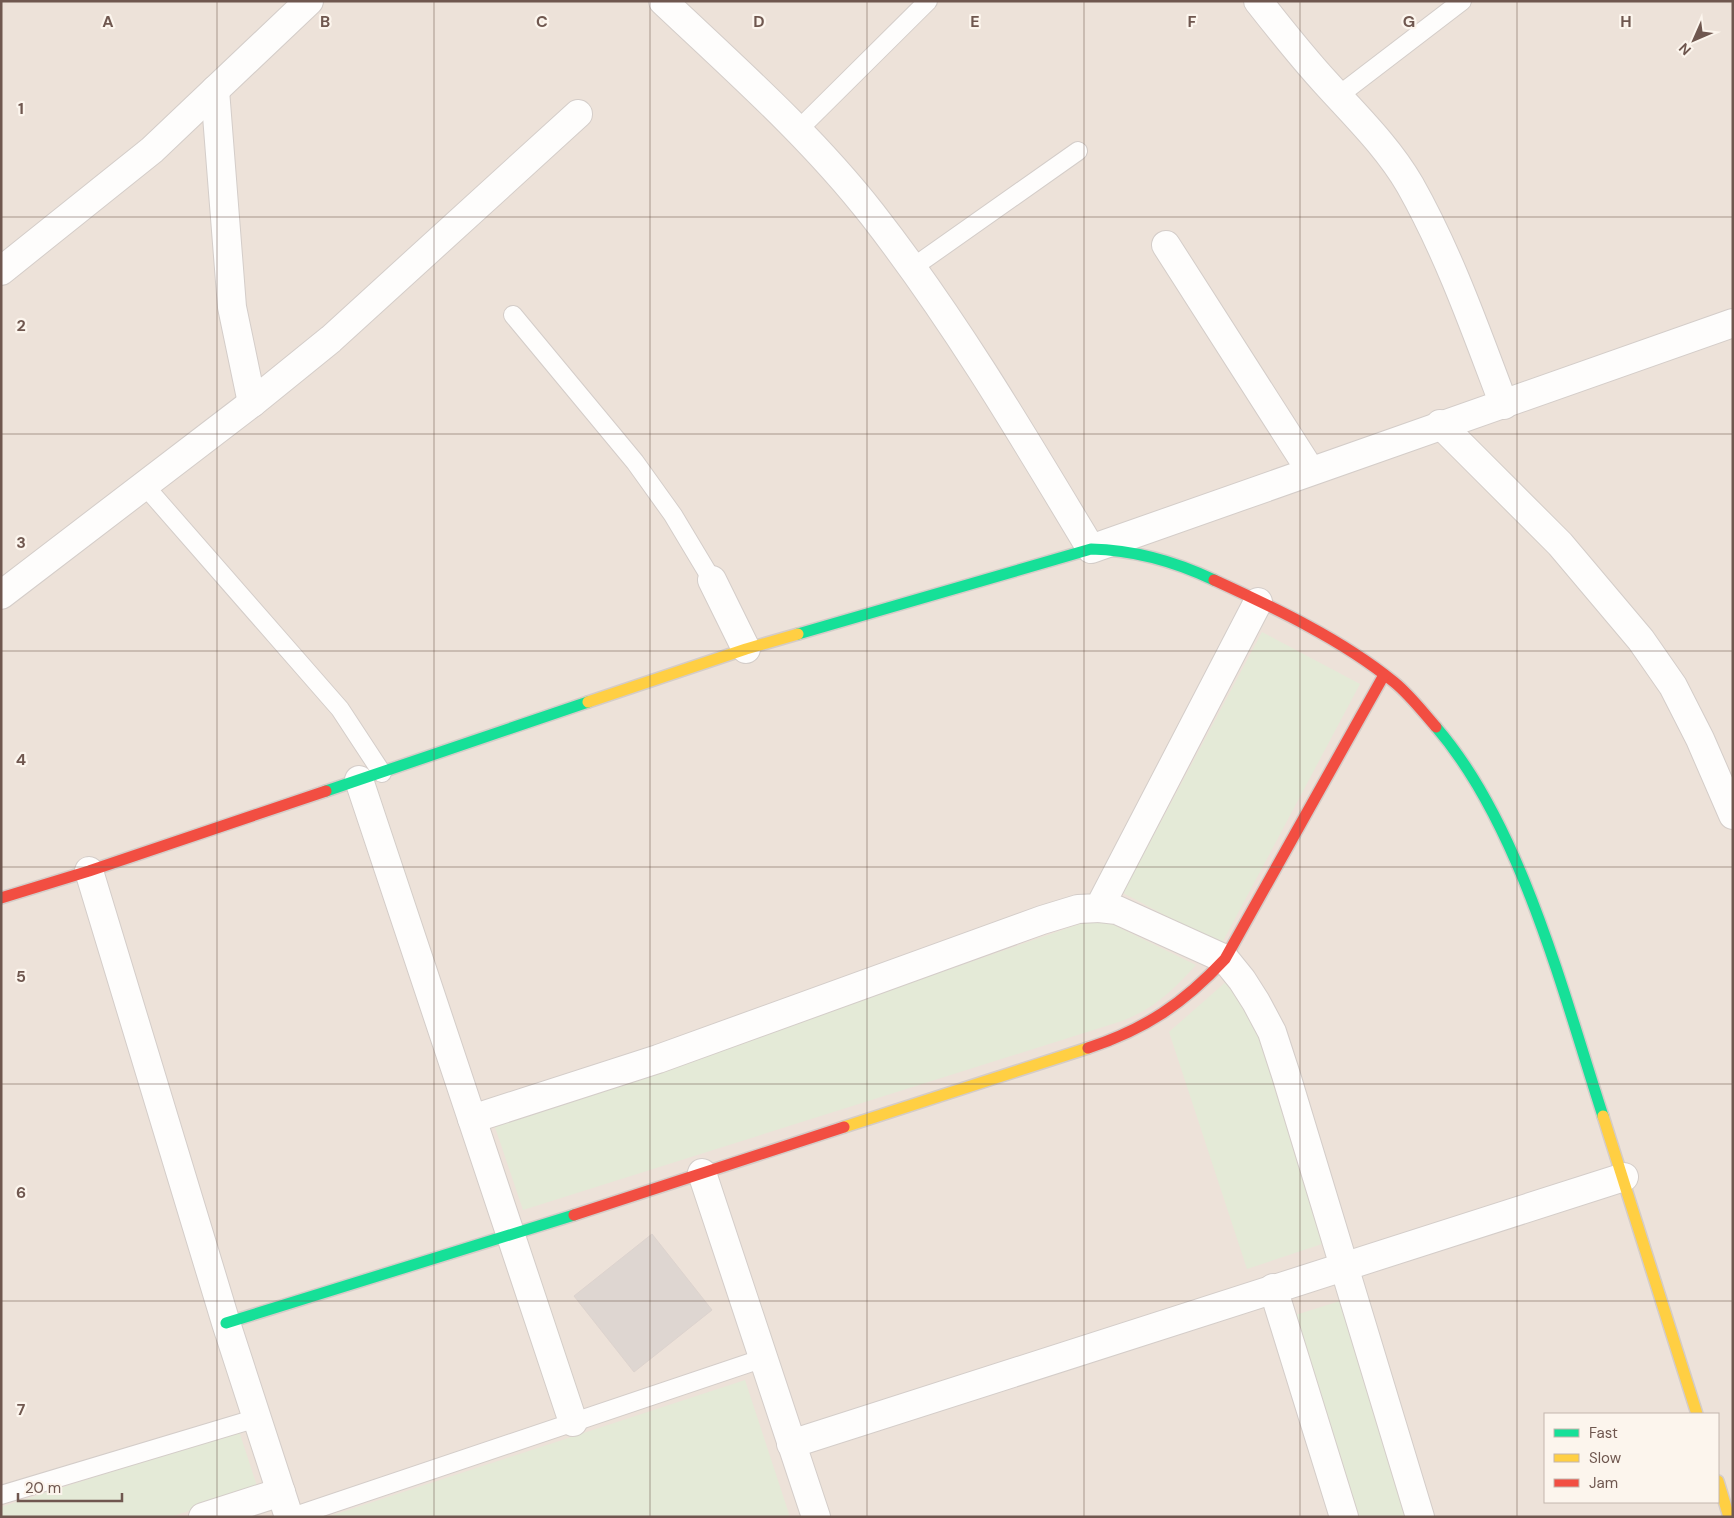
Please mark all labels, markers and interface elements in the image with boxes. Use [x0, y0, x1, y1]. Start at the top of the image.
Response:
text: A [102, 11, 114, 32]
text: B [320, 11, 330, 32]
text: C [536, 11, 548, 32]
text: D [753, 11, 765, 32]
text: E [970, 11, 980, 32]
text: F [1188, 11, 1197, 32]
text: G [1403, 11, 1415, 32]
text: H [1620, 11, 1632, 32]
north arrow [1669, 15, 1719, 65]
text: N [1675, 39, 1695, 59]
text: 1 [18, 98, 24, 119]
text: 2 [16, 315, 26, 336]
text: 3 [16, 532, 26, 553]
text: 4 [16, 749, 26, 770]
text: 5 [16, 966, 26, 987]
text: 6 [16, 1182, 26, 1203]
text: 7 [17, 1399, 26, 1420]
legend [1544, 1413, 1719, 1503]
text: Fast [1589, 1423, 1618, 1443]
text: Slow [1589, 1448, 1622, 1468]
scale bar [18, 1470, 121, 1502]
text: Jam [1589, 1473, 1618, 1493]
text: 20 m [25, 1478, 61, 1498]

